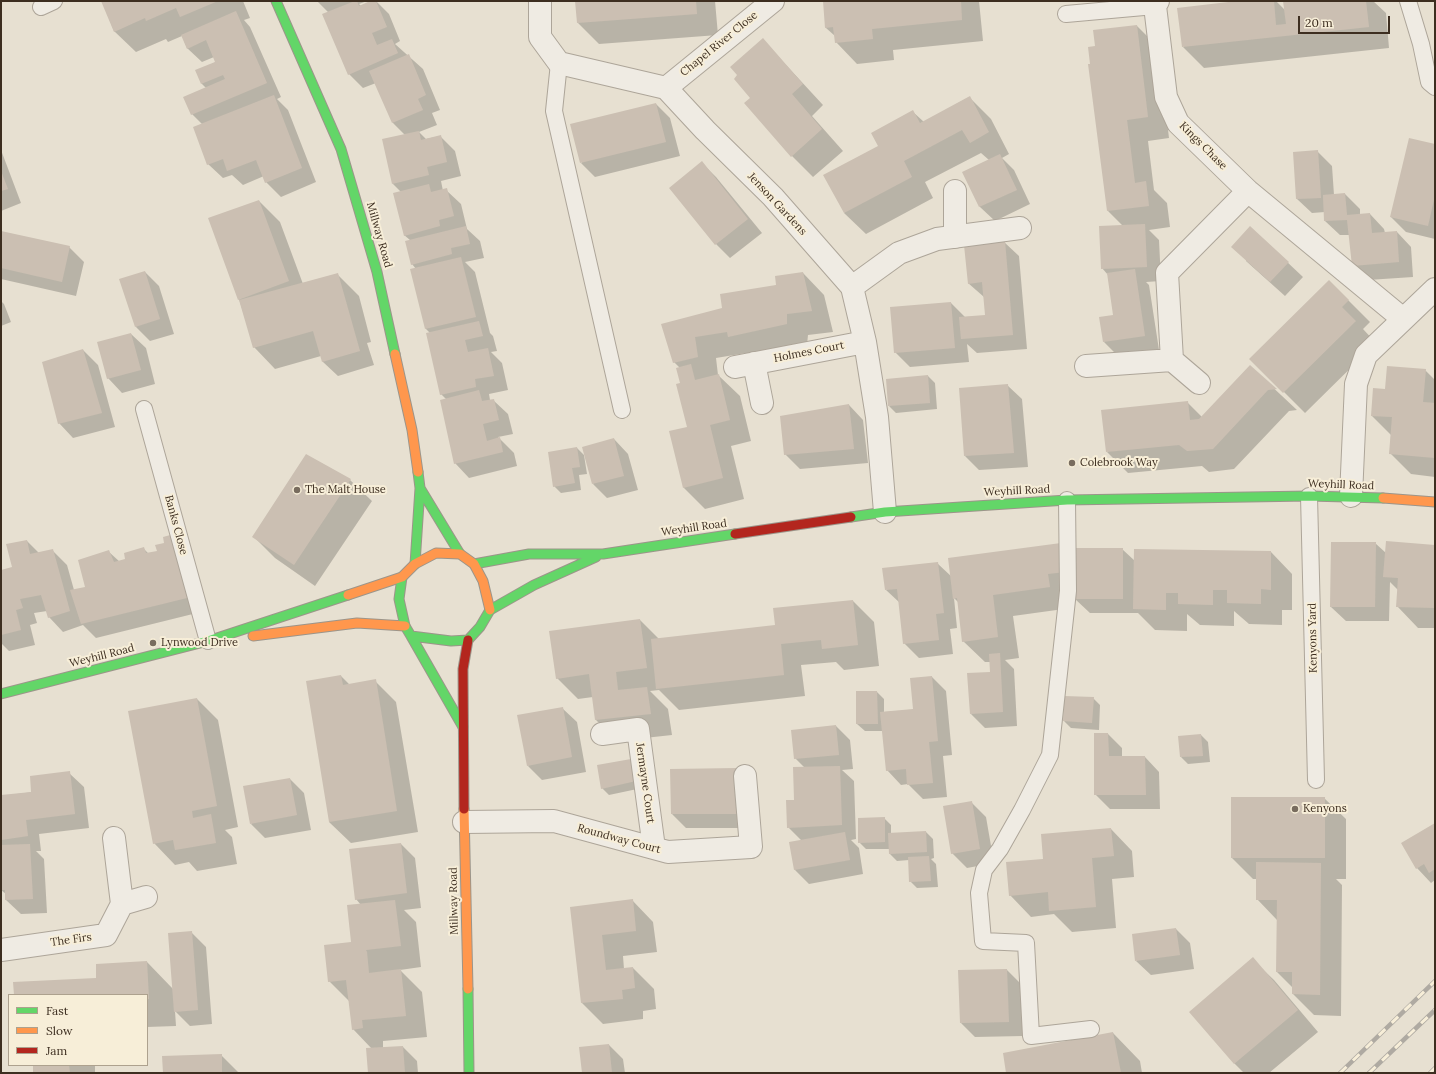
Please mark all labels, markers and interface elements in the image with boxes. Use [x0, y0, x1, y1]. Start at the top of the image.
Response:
scale bar [1300, 8, 1392, 34]
street label: Chapel River Close [678, 9, 760, 79]
text: 20 m [1305, 15, 1333, 30]
street label: Kings Chase [1176, 119, 1230, 173]
street label: Jenson Gardens [745, 170, 809, 238]
street label: Millway Road [363, 201, 395, 269]
street label: Holmes Court [773, 339, 845, 365]
place label: Colebrook Way [1080, 456, 1158, 470]
marker: Colebrook Way [1067, 458, 1077, 468]
street label: Weyhill Road [1308, 477, 1374, 493]
place label: The Malt House [305, 483, 386, 497]
street label: Weyhill Road [984, 483, 1050, 499]
marker: The Malt House [292, 485, 302, 495]
street label: Banks Close [162, 494, 190, 556]
street label: Weyhill Road [660, 517, 728, 539]
street label: Kenyons Yard [1306, 603, 1320, 673]
place label: Lynwood Drive [161, 636, 238, 650]
marker: Lynwood Drive [148, 638, 158, 648]
street label: Weyhill Road [68, 642, 136, 670]
street label: Jermayne Court [633, 742, 657, 824]
place label: Kenyons [1303, 802, 1347, 816]
marker: Kenyons [1290, 804, 1300, 814]
street label: Roundway Court [576, 822, 662, 856]
street label: Millway Road [447, 867, 461, 935]
street label: The Firs [50, 931, 92, 949]
legend [8, 994, 148, 1066]
text: Fast [46, 1003, 69, 1018]
text: Slow [46, 1023, 73, 1038]
text: Jam [46, 1043, 67, 1058]

